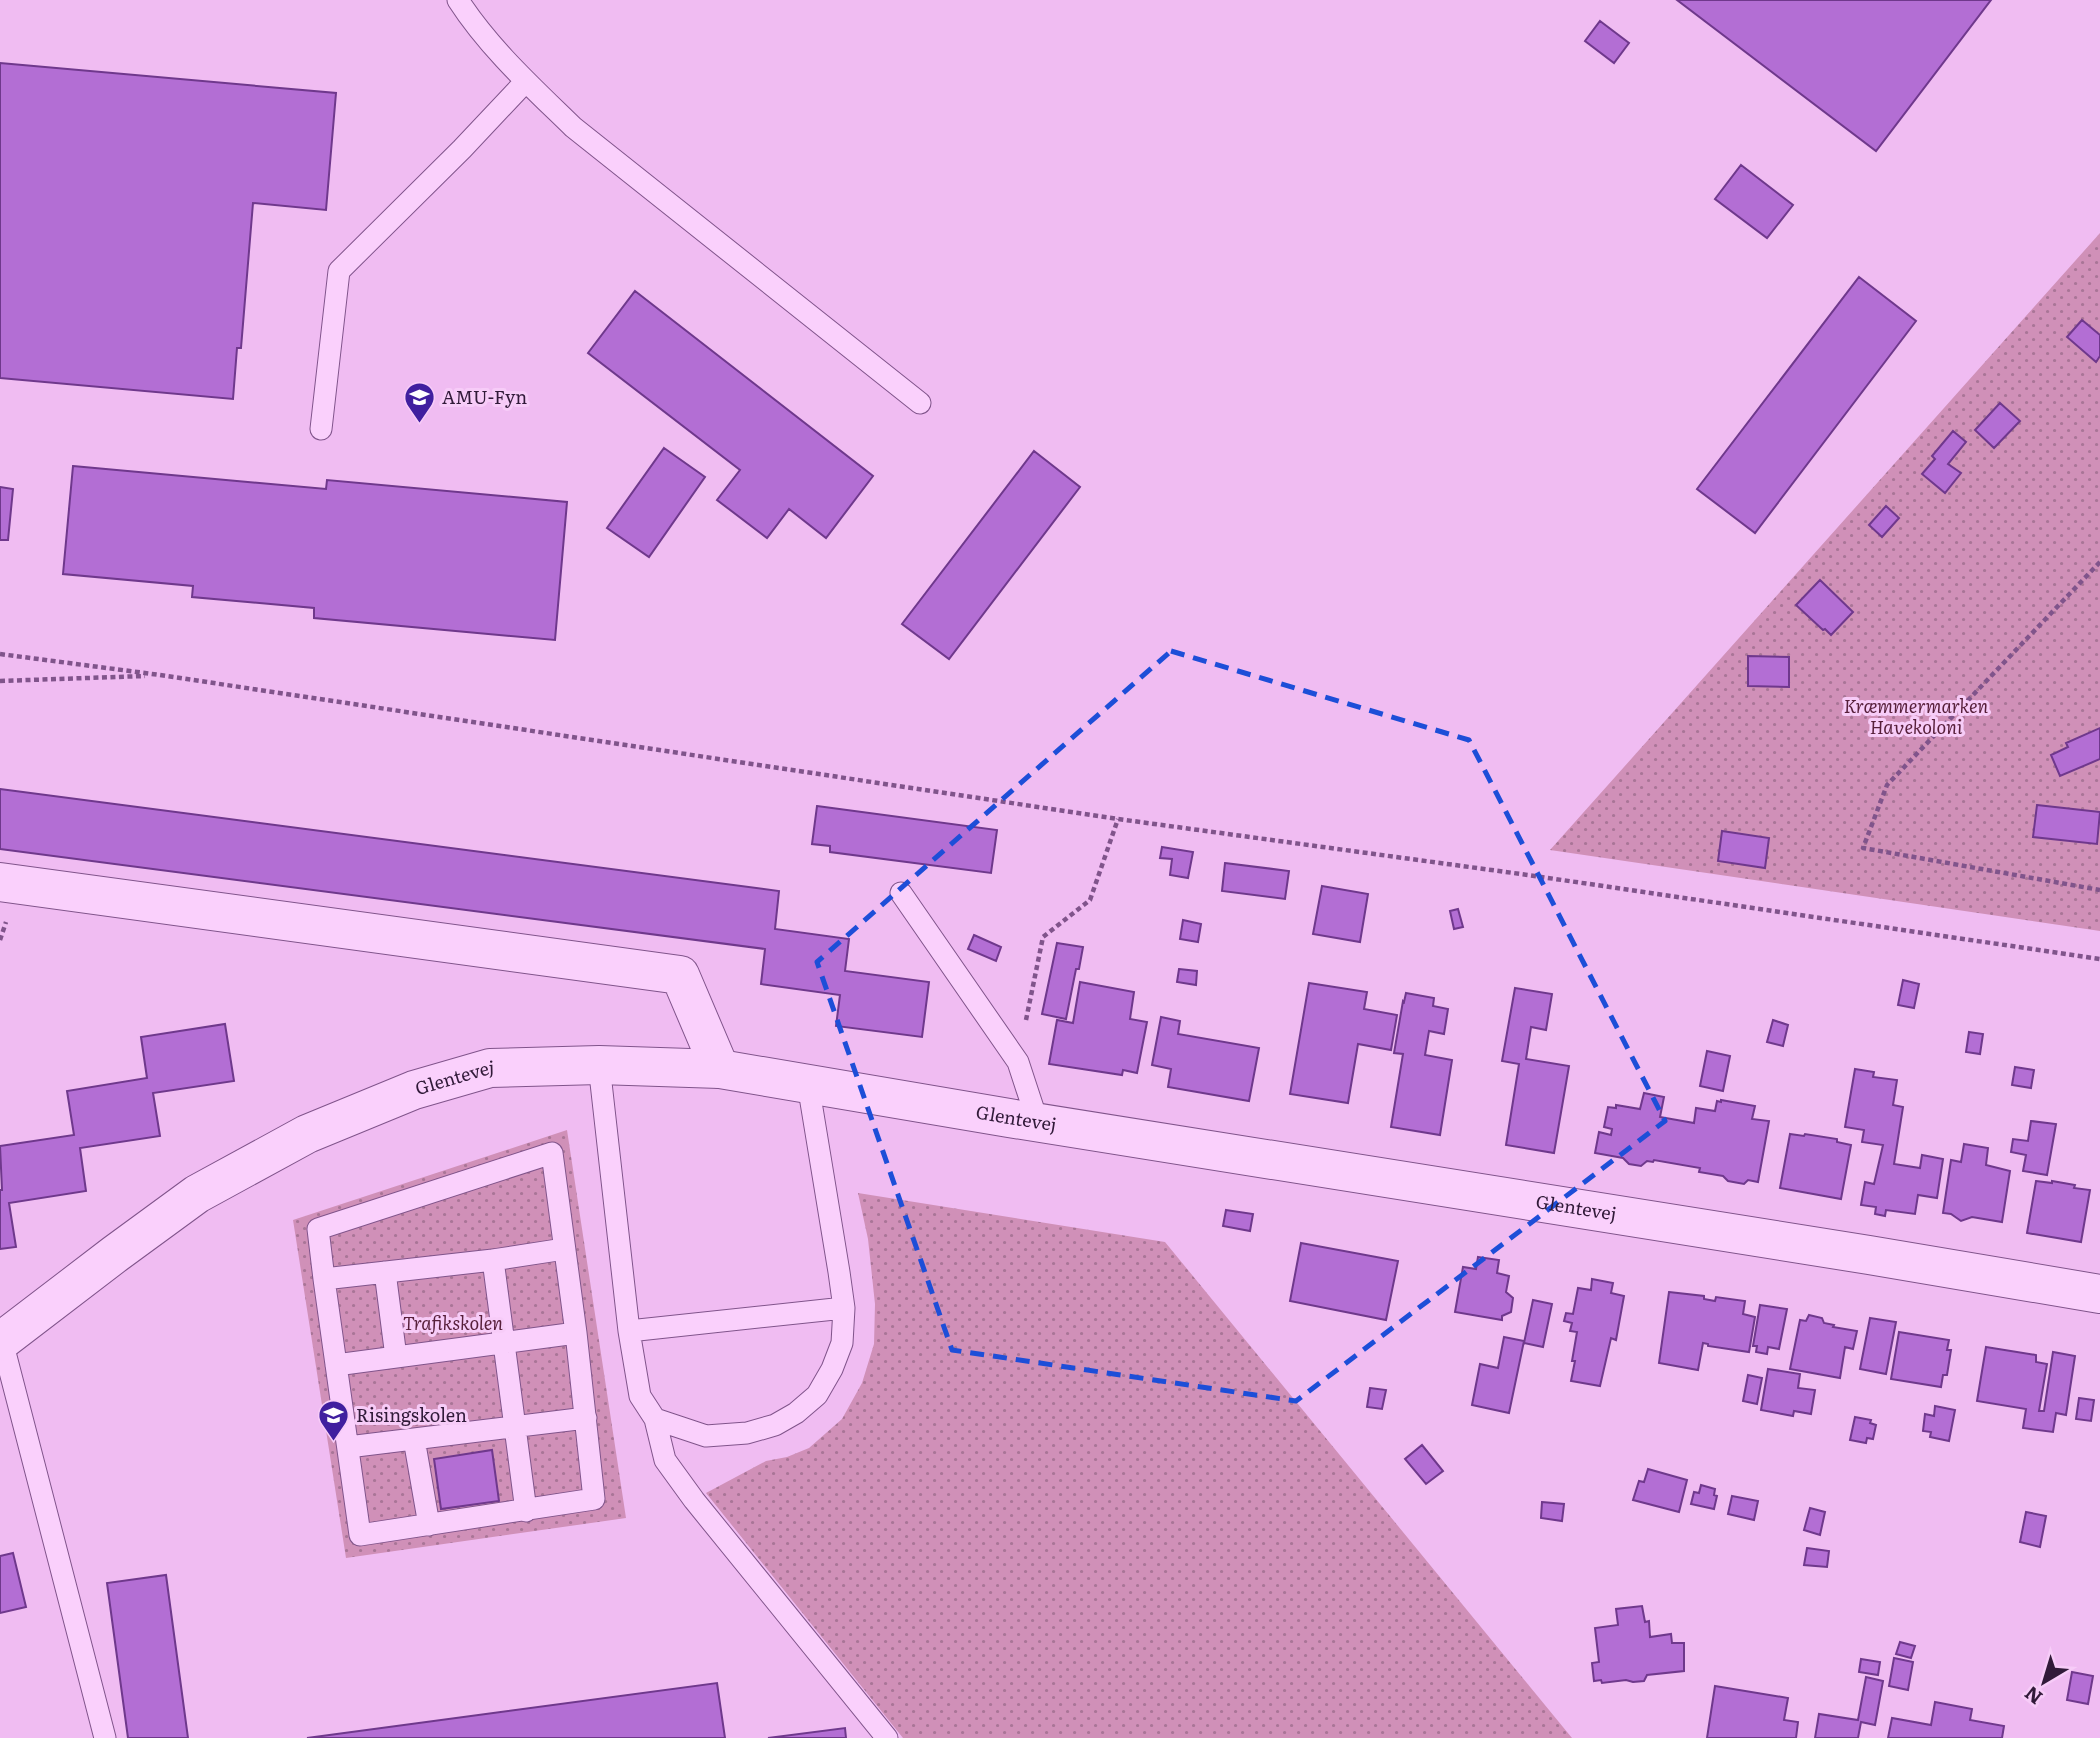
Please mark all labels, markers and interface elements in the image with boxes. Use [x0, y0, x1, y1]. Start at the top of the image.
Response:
school or university icon: AMU-Fyn [402, 381, 436, 425]
place label: AMU-Fyn [442, 383, 527, 410]
park label: Kræmmermarken Havekoloni [1844, 692, 1989, 740]
street label: Glentevej [412, 1053, 494, 1101]
street label: Glentevej [974, 1098, 1059, 1137]
street label: Glentevej [1534, 1187, 1619, 1227]
park label: Trafikskolen [403, 1309, 503, 1336]
school or university icon: Risingskolen [316, 1399, 350, 1443]
place label: Risingskolen [356, 1401, 467, 1428]
north arrow [2009, 1647, 2079, 1717]
text: N [2018, 1680, 2048, 1712]

